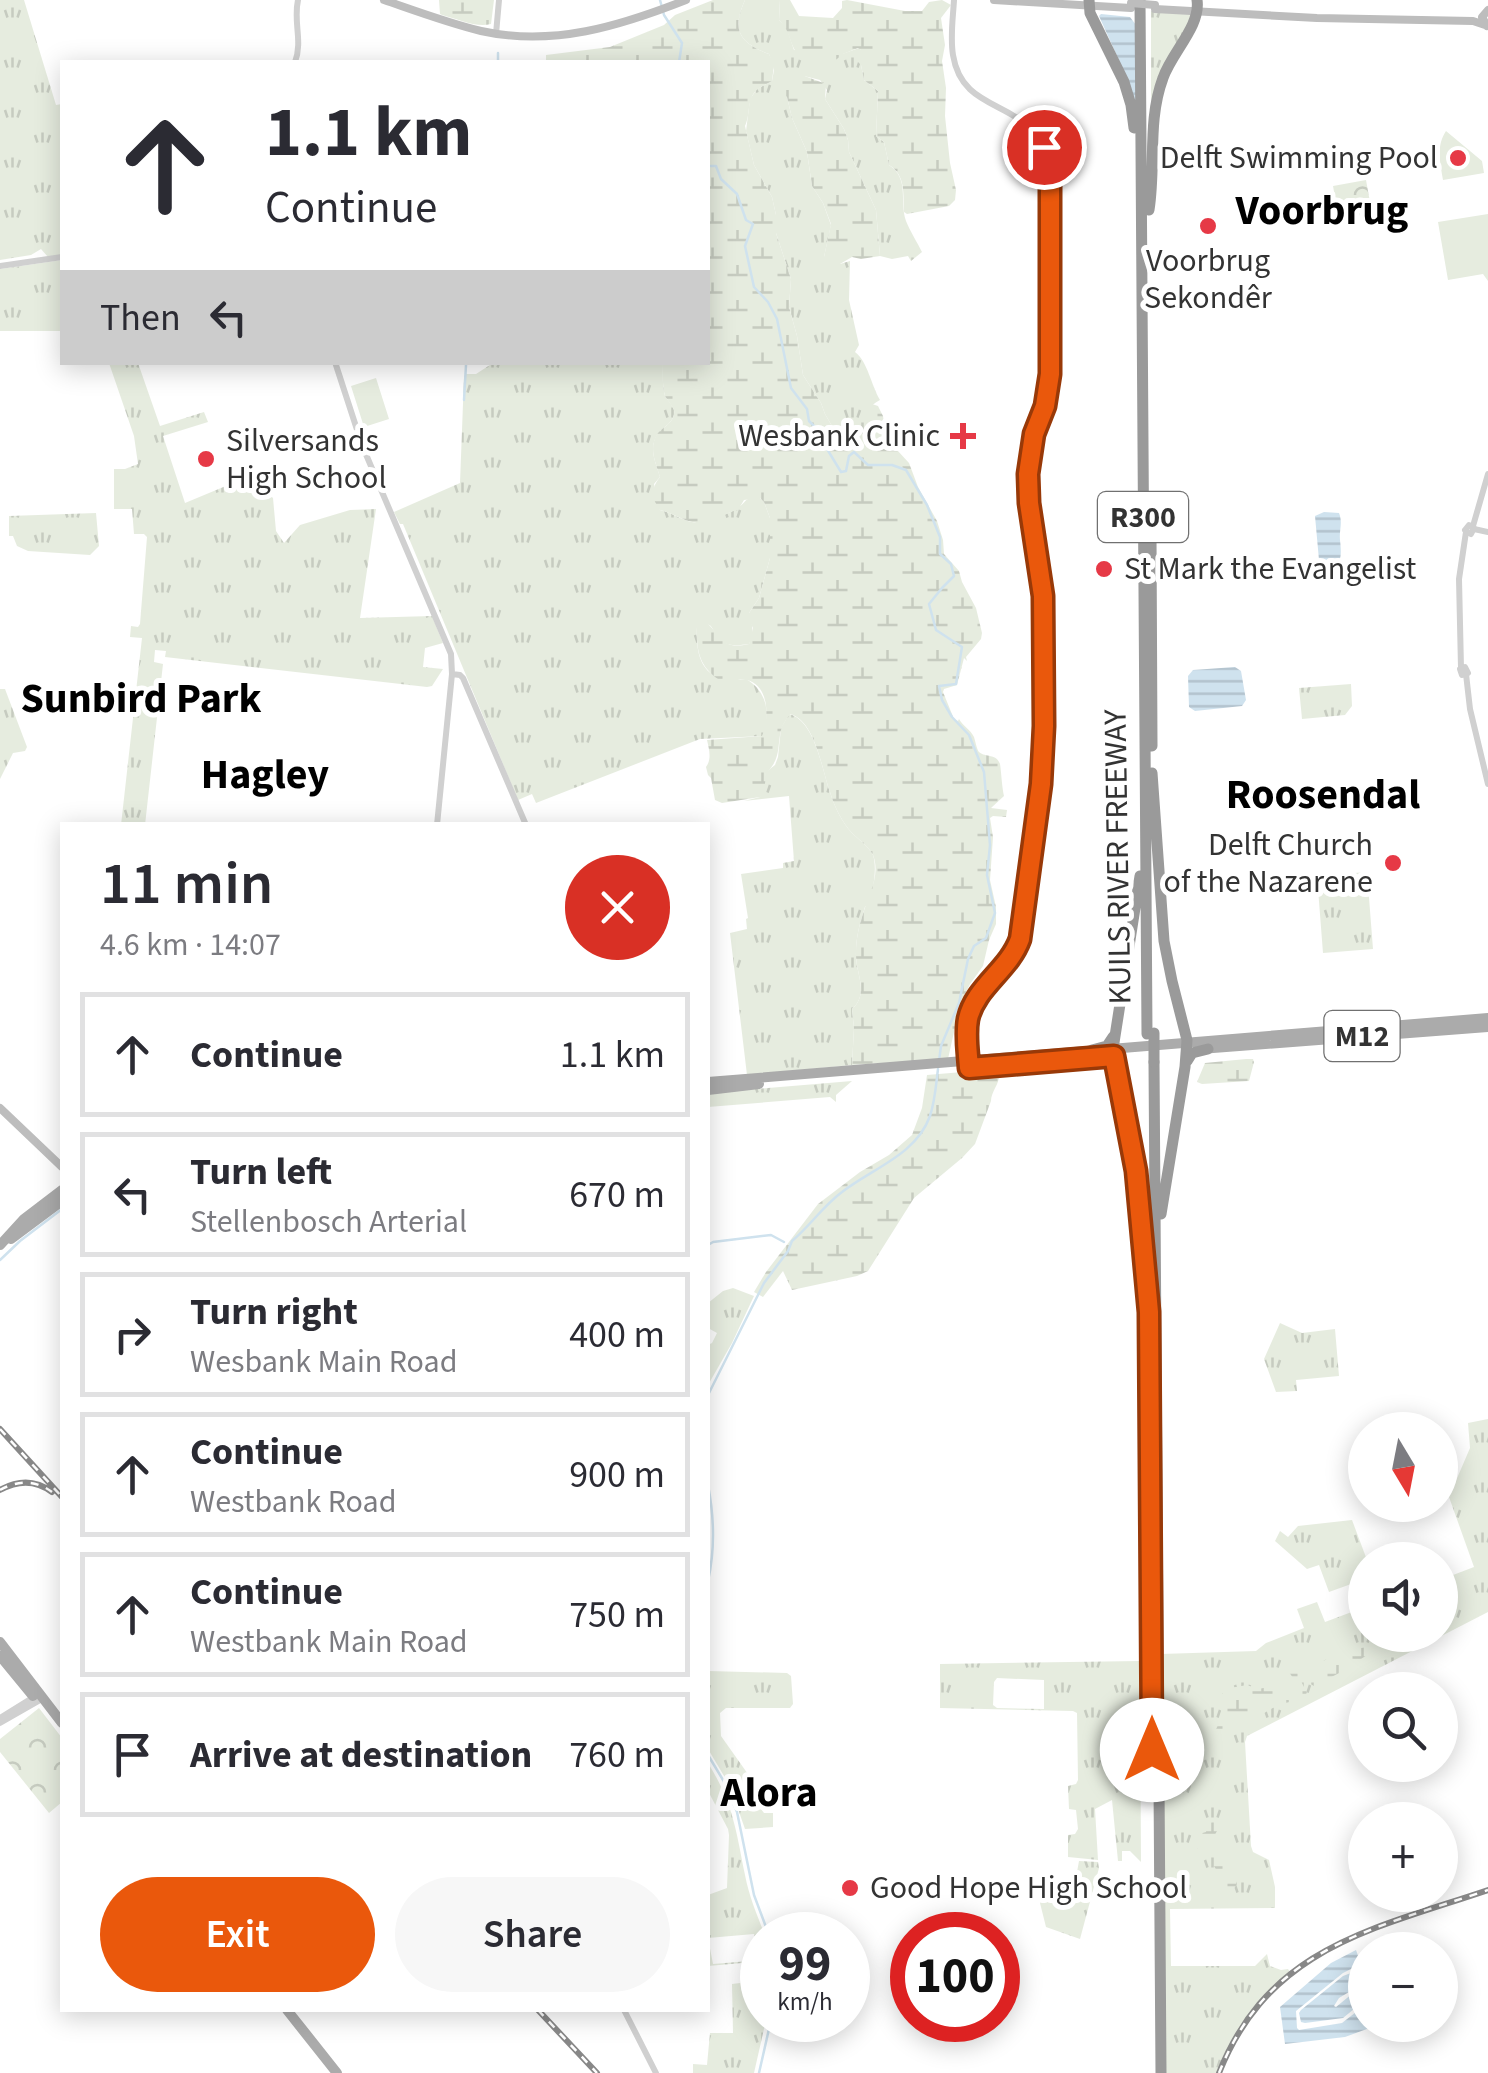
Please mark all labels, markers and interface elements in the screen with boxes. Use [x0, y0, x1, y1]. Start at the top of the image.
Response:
text: 1.1 km [265, 83, 472, 183]
icon: ahead [100, 100, 230, 230]
pin [1002, 105, 1087, 190]
icon: arrive [1017, 120, 1072, 175]
place label: Delft Swimming Pool [1160, 135, 1438, 181]
marker: Delft Swimming Pool [1447, 147, 1469, 169]
text: Continue [265, 176, 437, 240]
district label: Voorbrug [1235, 181, 1408, 241]
marker: Voorbrug Sekondêr [1197, 215, 1219, 237]
place label: Voorbrug Sekondêr [1144, 238, 1273, 321]
icon: left [201, 290, 256, 345]
text: Then [100, 291, 181, 345]
place label: Wesbank Clinic [738, 413, 940, 459]
place label: Silversands High School [226, 418, 387, 501]
marker: Wesbank Clinic [950, 423, 976, 449]
marker: Silversands High School [195, 448, 217, 470]
road number: R300 [1098, 492, 1188, 542]
place label: St Mark the Evangelist [1124, 546, 1417, 592]
marker: St Mark the Evangelist [1093, 558, 1115, 580]
district label: Sunbird Park [20, 669, 262, 729]
street label: KUILS RIVER FREEWAY [1092, 708, 1144, 1005]
district label: Hagley [201, 745, 329, 805]
district label: Roosendal [1226, 765, 1420, 825]
place label: Delft Church of the Nazarene [1164, 822, 1373, 905]
text: 11 min [100, 842, 273, 927]
marker: Delft Church of the Nazarene [1382, 852, 1404, 874]
button: close [565, 855, 670, 960]
text: 4.6 km · 14:07 [100, 922, 281, 968]
road number: M12 [1324, 1011, 1400, 1061]
icon: ahead [105, 1027, 160, 1082]
text: Continue [190, 1028, 343, 1082]
text: 1.1 km [560, 1028, 665, 1082]
text: Turn left [190, 1145, 332, 1199]
icon: left [105, 1167, 160, 1222]
text: 670 m [569, 1168, 665, 1222]
text: Stellenbosch Arterial [190, 1199, 467, 1245]
text: Turn right [190, 1285, 358, 1339]
icon: right [105, 1307, 160, 1362]
text: 400 m [569, 1308, 665, 1362]
text: Wesbank Main Road [190, 1339, 457, 1385]
north arrow [1348, 1412, 1458, 1522]
map controls [1348, 1412, 1458, 2042]
text: Continue [190, 1425, 343, 1479]
icon: ahead [105, 1447, 160, 1502]
text: 900 m [569, 1448, 665, 1502]
text: Westbank Road [190, 1479, 396, 1525]
button: sound [1348, 1542, 1458, 1652]
text: Continue [190, 1565, 343, 1619]
icon: ahead [105, 1587, 160, 1642]
text: 750 m [569, 1588, 665, 1642]
text: Westbank Main Road [190, 1619, 468, 1665]
button: search [1348, 1672, 1458, 1782]
position arrow [1100, 1698, 1204, 1802]
icon: arrive [105, 1727, 160, 1782]
text: Arrive at destination [190, 1728, 532, 1782]
text: 760 m [569, 1728, 665, 1782]
district label: Alora [719, 1763, 818, 1823]
button: + [1348, 1802, 1458, 1912]
place label: Good Hope High School [870, 1865, 1187, 1911]
button: Exit [100, 1877, 375, 1992]
button: Share [395, 1877, 670, 1992]
marker: Good Hope High School [839, 1877, 861, 1899]
speed limit sign: 100 [890, 1912, 1020, 2042]
text: 99 [779, 1929, 831, 2000]
button: − [1348, 1932, 1458, 2042]
text: km/h [777, 1984, 833, 2020]

